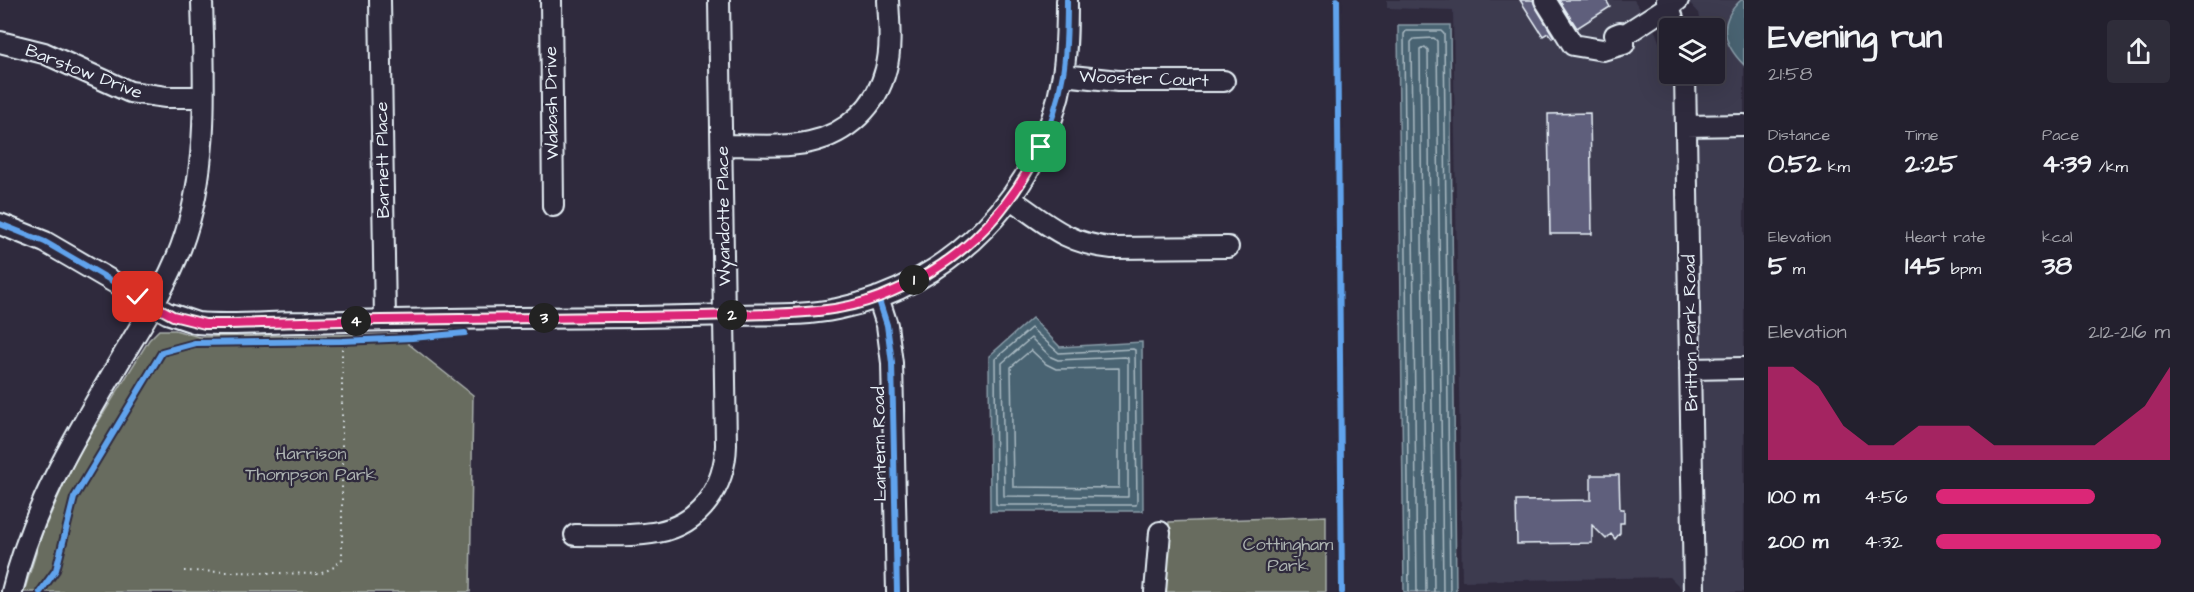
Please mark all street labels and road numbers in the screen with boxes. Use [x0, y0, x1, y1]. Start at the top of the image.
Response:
street label: Barstow Drive [22, 38, 146, 105]
street label: Wabash Drive [538, 46, 565, 160]
street label: Wooster Court [1079, 64, 1210, 93]
street label: Barnett Place [369, 101, 396, 219]
street label: Wyandotte Place [710, 145, 738, 286]
street label: Britton Park Road [1677, 255, 1704, 411]
street label: Lantern Road [866, 386, 893, 502]

